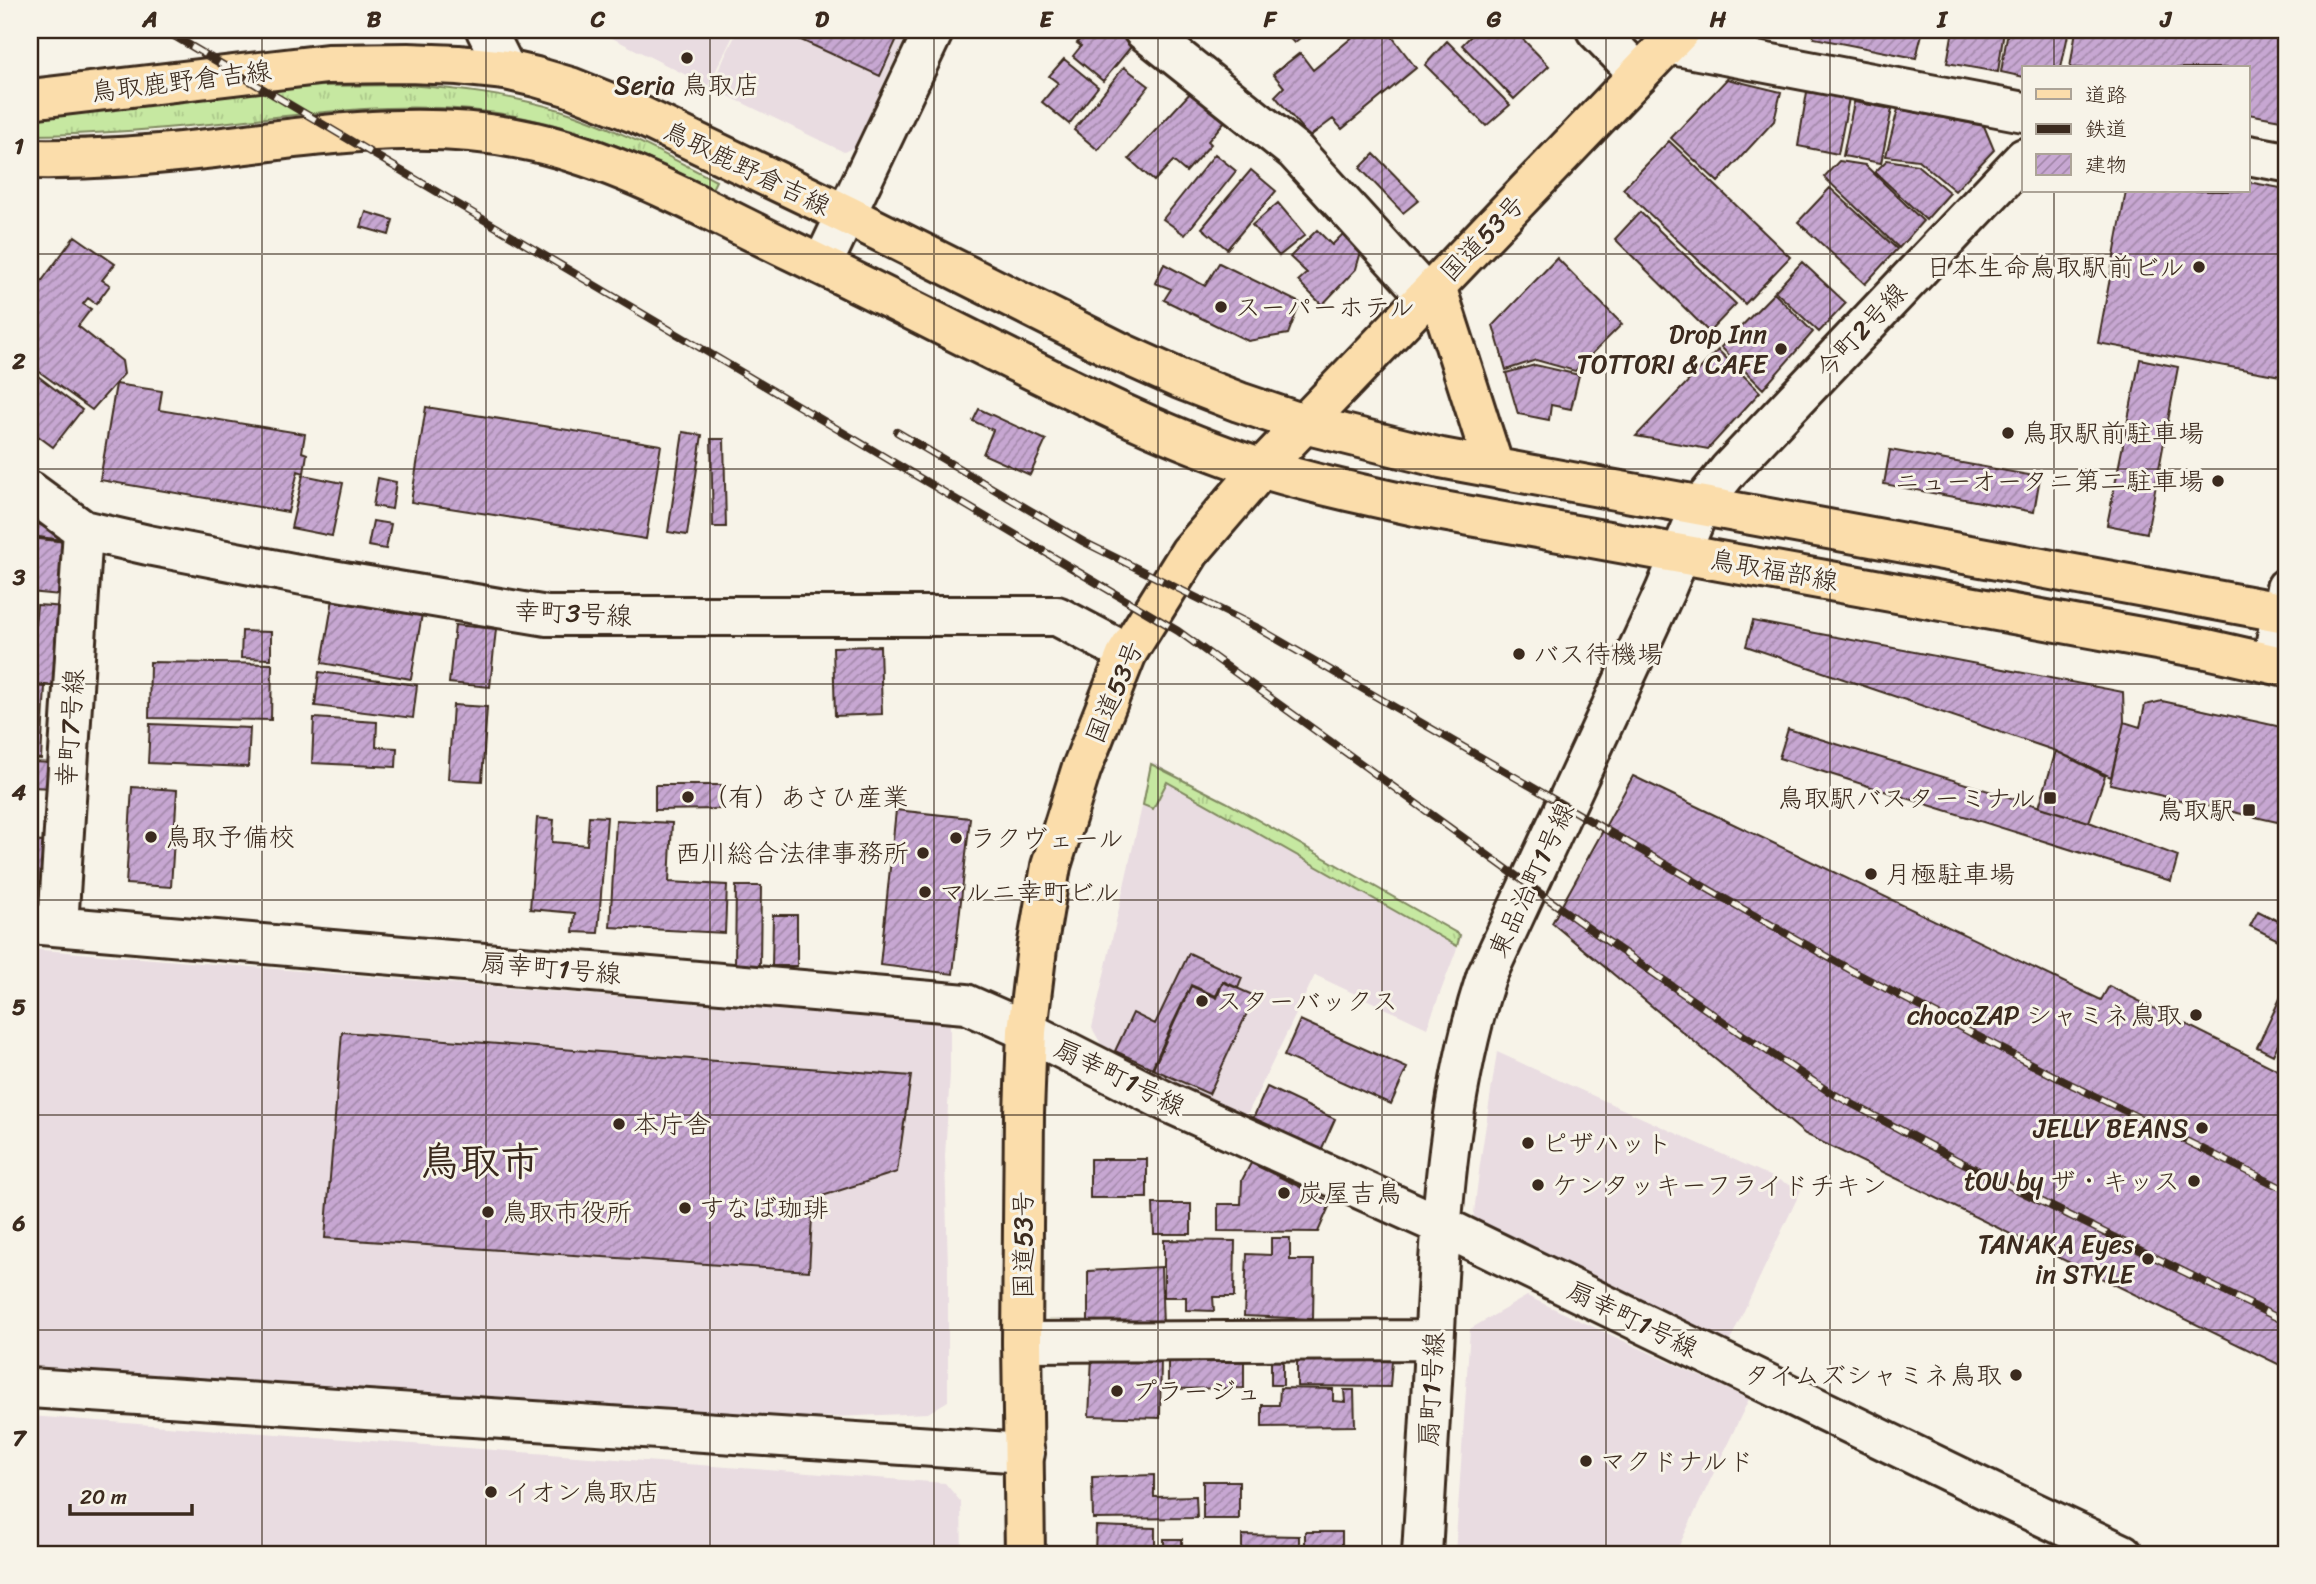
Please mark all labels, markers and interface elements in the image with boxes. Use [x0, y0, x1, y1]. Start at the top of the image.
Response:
text: A [141, 0, 158, 40]
text: B [367, 0, 382, 40]
text: C [590, 0, 606, 40]
text: D [815, 0, 830, 40]
text: E [1040, 0, 1055, 40]
text: F [1263, 0, 1278, 40]
text: G [1486, 0, 1502, 40]
text: H [1709, 0, 1727, 40]
text: I [1936, 0, 1948, 40]
text: J [2159, 0, 2173, 40]
street label: 鳥取鹿野倉吉線 [88, 47, 274, 115]
marker: Seria 鳥取店 [679, 50, 695, 66]
place label: Seria 鳥取店 [614, 62, 760, 108]
legend [2022, 66, 2250, 192]
text: 道路 [2085, 76, 2127, 114]
street label: 鳥取鹿野倉吉線 [655, 107, 839, 229]
text: 鉄道 [2085, 110, 2127, 148]
text: 1 [14, 126, 24, 167]
text: 建物 [2085, 146, 2127, 184]
street label: 国道53号 [1428, 183, 1536, 293]
place label: 日本生命鳥取駅前ビル [1926, 244, 2185, 290]
marker: 日本生命鳥取駅前ビル [2191, 259, 2207, 275]
street label: 今町2号線 [1804, 271, 1918, 389]
place label: スーパーホテル [1235, 284, 1415, 330]
marker: スーパーホテル [1213, 299, 1229, 315]
place label: Drop Inn TOTTORI & CAFE [1576, 311, 1769, 387]
text: 2 [11, 341, 26, 382]
marker: Drop Inn TOTTORI & CAFE [1773, 341, 1789, 357]
place label: 鳥取駅前駐車場 [2022, 410, 2204, 456]
marker: 鳥取駅前駐車場 [2000, 425, 2016, 441]
place label: ニューオータニ第二駐車場 [1894, 458, 2204, 504]
marker: ニューオータニ第二駐車場 [2210, 473, 2226, 489]
street label: 鳥取福部線 [1706, 536, 1842, 604]
text: 3 [12, 557, 26, 598]
street label: 幸町3号線 [513, 587, 633, 639]
place label: バス待機場 [1533, 631, 1663, 677]
street label: 国道53号 [1072, 633, 1156, 751]
marker: バス待機場 [1511, 646, 1527, 662]
street label: 幸町7号線 [43, 667, 97, 789]
text: 4 [11, 772, 27, 813]
place label: （有）あさひ産業 [702, 774, 908, 820]
place label: 鳥取駅バスターミナル [1778, 775, 2036, 821]
place label: 鳥取駅 [2157, 787, 2235, 833]
marker: （有）あさひ産業 [680, 789, 696, 805]
marker: 鳥取駅バスターミナル [2042, 790, 2058, 806]
street label: 東品治町1号線 [1475, 795, 1587, 965]
marker: 鳥取駅 [2241, 802, 2257, 818]
place label: 鳥取予備校 [165, 814, 295, 860]
place label: ラクヴェール [970, 815, 1124, 861]
marker: 鳥取予備校 [143, 829, 159, 845]
place label: 西川総合法律事務所 [675, 830, 909, 876]
marker: ラクヴェール [948, 830, 964, 846]
marker: 西川総合法律事務所 [915, 845, 931, 861]
place label: 月極駐車場 [1885, 851, 2015, 897]
marker: 月極駐車場 [1863, 866, 1879, 882]
place label: マルニ幸町ビル [939, 869, 1120, 915]
marker: マルニ幸町ビル [917, 884, 933, 900]
street label: 扇幸町1号線 [479, 939, 623, 997]
place label: スターバックス [1216, 978, 1398, 1024]
text: 5 [12, 987, 26, 1028]
place label: chocoZAP シャミネ鳥取 [1907, 992, 2182, 1038]
marker: スターバックス [1194, 993, 1210, 1009]
marker: chocoZAP シャミネ鳥取 [2188, 1007, 2204, 1023]
street label: 扇幸町1号線 [1046, 1025, 1194, 1129]
place label: 本庁舎 [633, 1101, 711, 1147]
place label: JELLY BEANS [2033, 1105, 2188, 1151]
marker: 本庁舎 [611, 1116, 627, 1132]
place label: ピザハット [1542, 1120, 1672, 1166]
marker: JELLY BEANS [2194, 1120, 2210, 1136]
district label: 鳥取市 [420, 1126, 540, 1197]
marker: ピザハット [1520, 1135, 1536, 1151]
place label: tOU by ザ・キッス [1964, 1158, 2180, 1204]
place label: ケンタッキーフライドチキン [1552, 1162, 1887, 1208]
place label: 炭屋吉鳥 [1298, 1170, 1402, 1216]
marker: tOU by ザ・キッス [2186, 1173, 2202, 1189]
marker: ケンタッキーフライドチキン [1530, 1177, 1546, 1193]
place label: すなば珈琲 [699, 1185, 829, 1231]
marker: 炭屋吉鳥 [1276, 1185, 1292, 1201]
place label: 鳥取市役所 [502, 1189, 632, 1235]
street label: 国道53号 [1000, 1191, 1046, 1299]
marker: すなば珈琲 [677, 1200, 693, 1216]
text: 6 [11, 1203, 26, 1244]
marker: 鳥取市役所 [480, 1204, 496, 1220]
place label: TANAKA Eyes in STYLE [1978, 1221, 2136, 1297]
marker: TANAKA Eyes in STYLE [2140, 1251, 2156, 1267]
street label: 扇幸町1号線 [1559, 1267, 1707, 1371]
street label: 扇町1号線 [1405, 1330, 1457, 1448]
place label: タイムズシャミネ鳥取 [1744, 1352, 2002, 1398]
marker: タイムズシャミネ鳥取 [2008, 1367, 2024, 1383]
place label: プラージュ [1131, 1368, 1262, 1414]
marker: プラージュ [1109, 1383, 1125, 1399]
text: 7 [12, 1418, 27, 1459]
place label: マクドナルド [1600, 1438, 1754, 1484]
marker: マクドナルド [1578, 1453, 1594, 1469]
place label: イオン鳥取店 [505, 1469, 660, 1515]
scale bar [70, 1472, 192, 1516]
text: 20 m [80, 1478, 127, 1516]
marker: イオン鳥取店 [483, 1484, 499, 1500]

